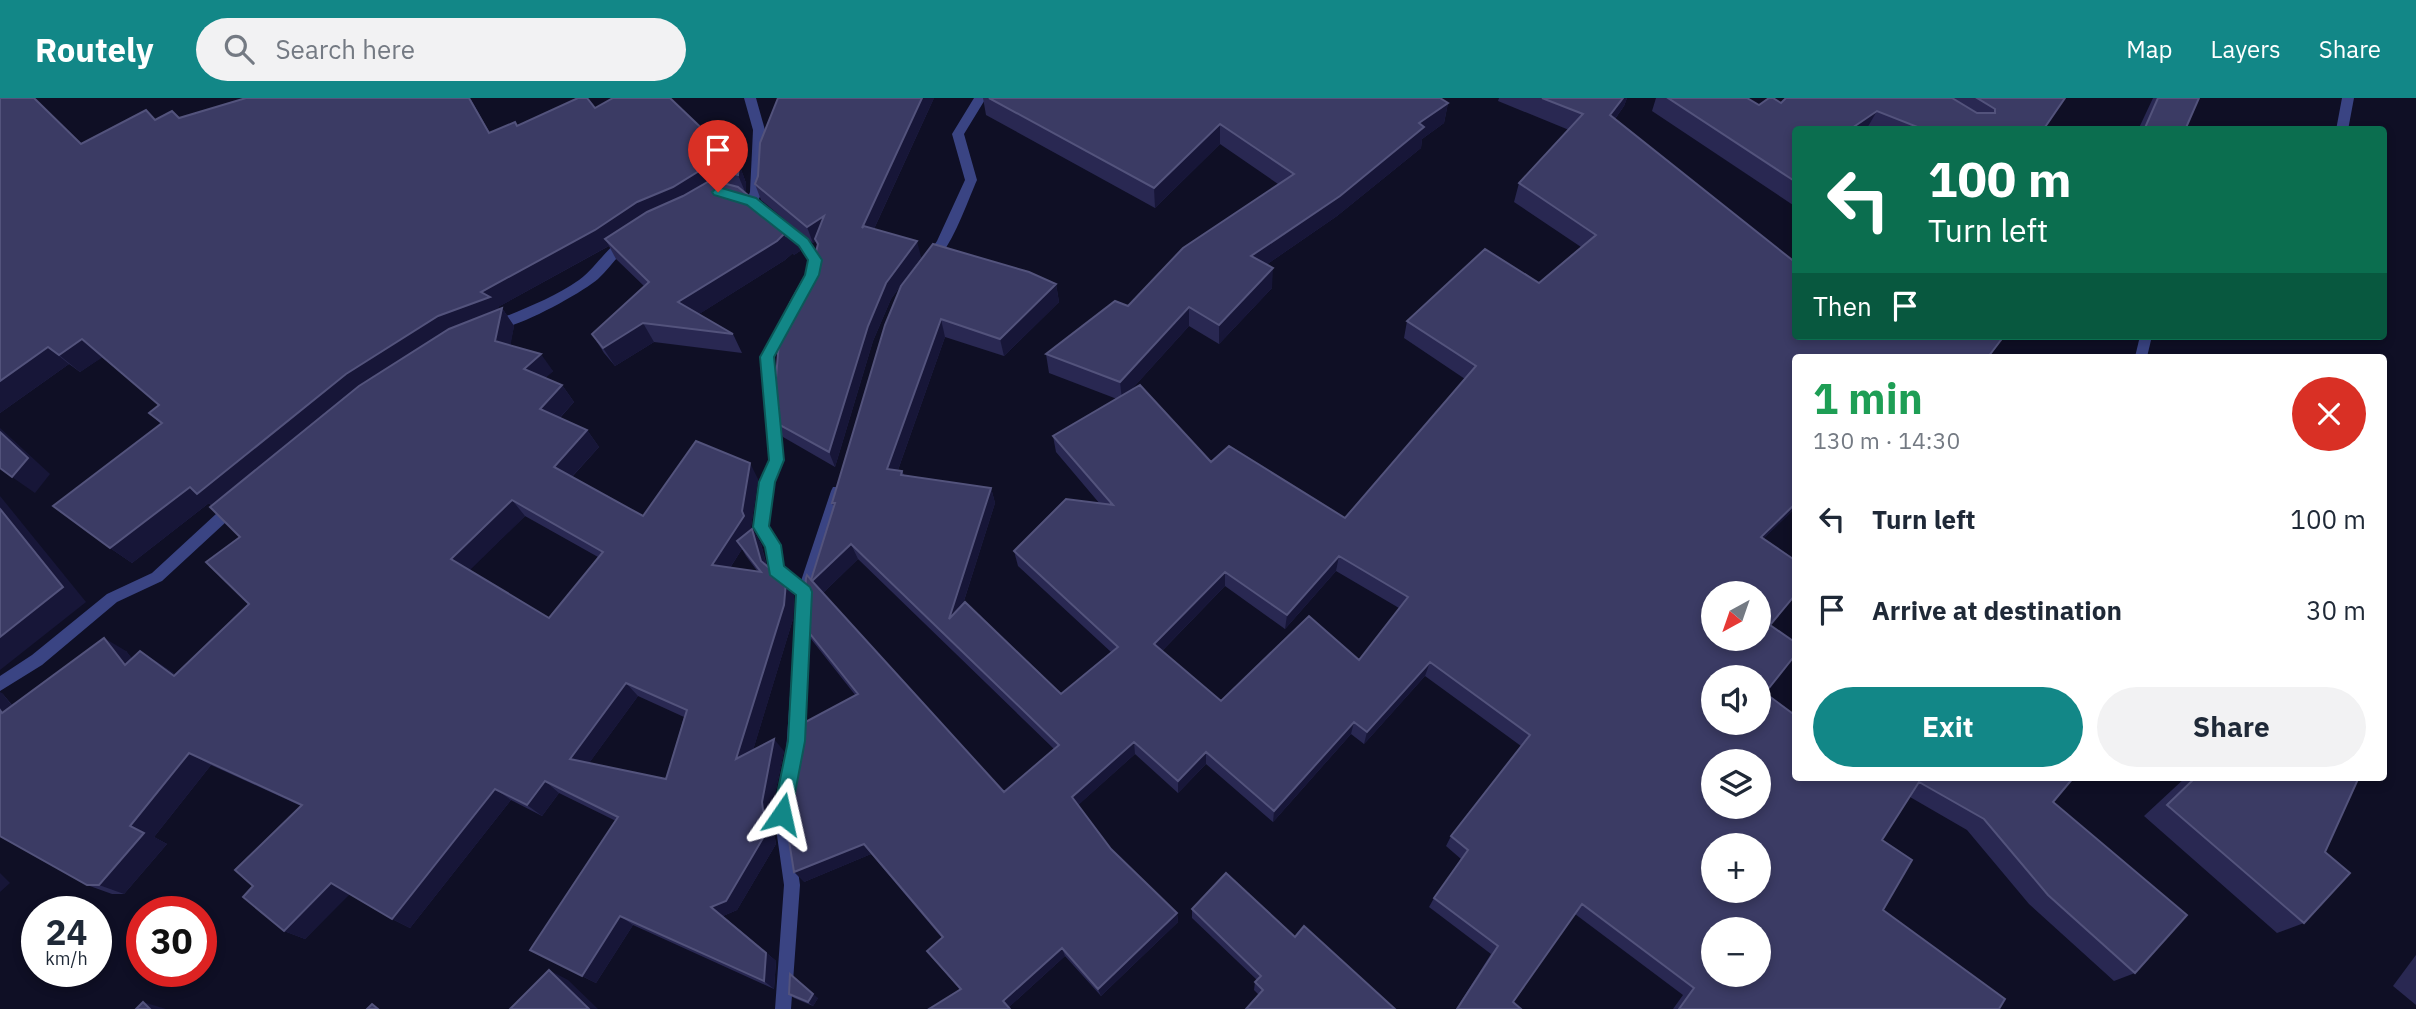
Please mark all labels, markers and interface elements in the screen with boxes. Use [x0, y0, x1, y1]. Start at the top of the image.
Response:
search box [196, 18, 686, 81]
text: Routely [35, 28, 154, 71]
icon: search [220, 30, 258, 68]
text: Search here [276, 32, 415, 66]
text: Map [2126, 33, 2173, 65]
text: Layers [2211, 33, 2281, 65]
text: Share [2319, 33, 2381, 65]
pin [688, 120, 748, 192]
icon: arrive [699, 131, 737, 169]
text: 100 m [1928, 147, 2072, 210]
icon: left [1813, 154, 1904, 245]
text: Turn left [1928, 209, 2048, 251]
icon: arrive [1886, 287, 1924, 325]
text: Then [1813, 289, 1872, 323]
text: 1 min [1813, 371, 1923, 426]
button: close [2292, 377, 2366, 451]
text: 130 m · 14:30 [1813, 425, 1960, 455]
icon: left [1813, 500, 1851, 538]
text: Turn left [1872, 502, 1975, 536]
text: 100 m [2290, 502, 2366, 536]
north arrow [1701, 581, 1771, 651]
map controls [1701, 581, 1771, 987]
icon: arrive [1813, 591, 1851, 629]
text: Arrive at destination [1872, 593, 2122, 627]
text: 30 m [2306, 593, 2366, 627]
button: sound [1701, 665, 1771, 735]
button: Exit [1813, 687, 2083, 767]
button: Share [2097, 687, 2366, 767]
button: layers [1701, 749, 1771, 819]
position arrow [745, 777, 819, 851]
button: + [1701, 833, 1771, 903]
speed limit sign: 30 [126, 896, 217, 987]
text: 24 [45, 909, 88, 955]
button: − [1701, 917, 1771, 987]
text: km/h [45, 947, 88, 970]

